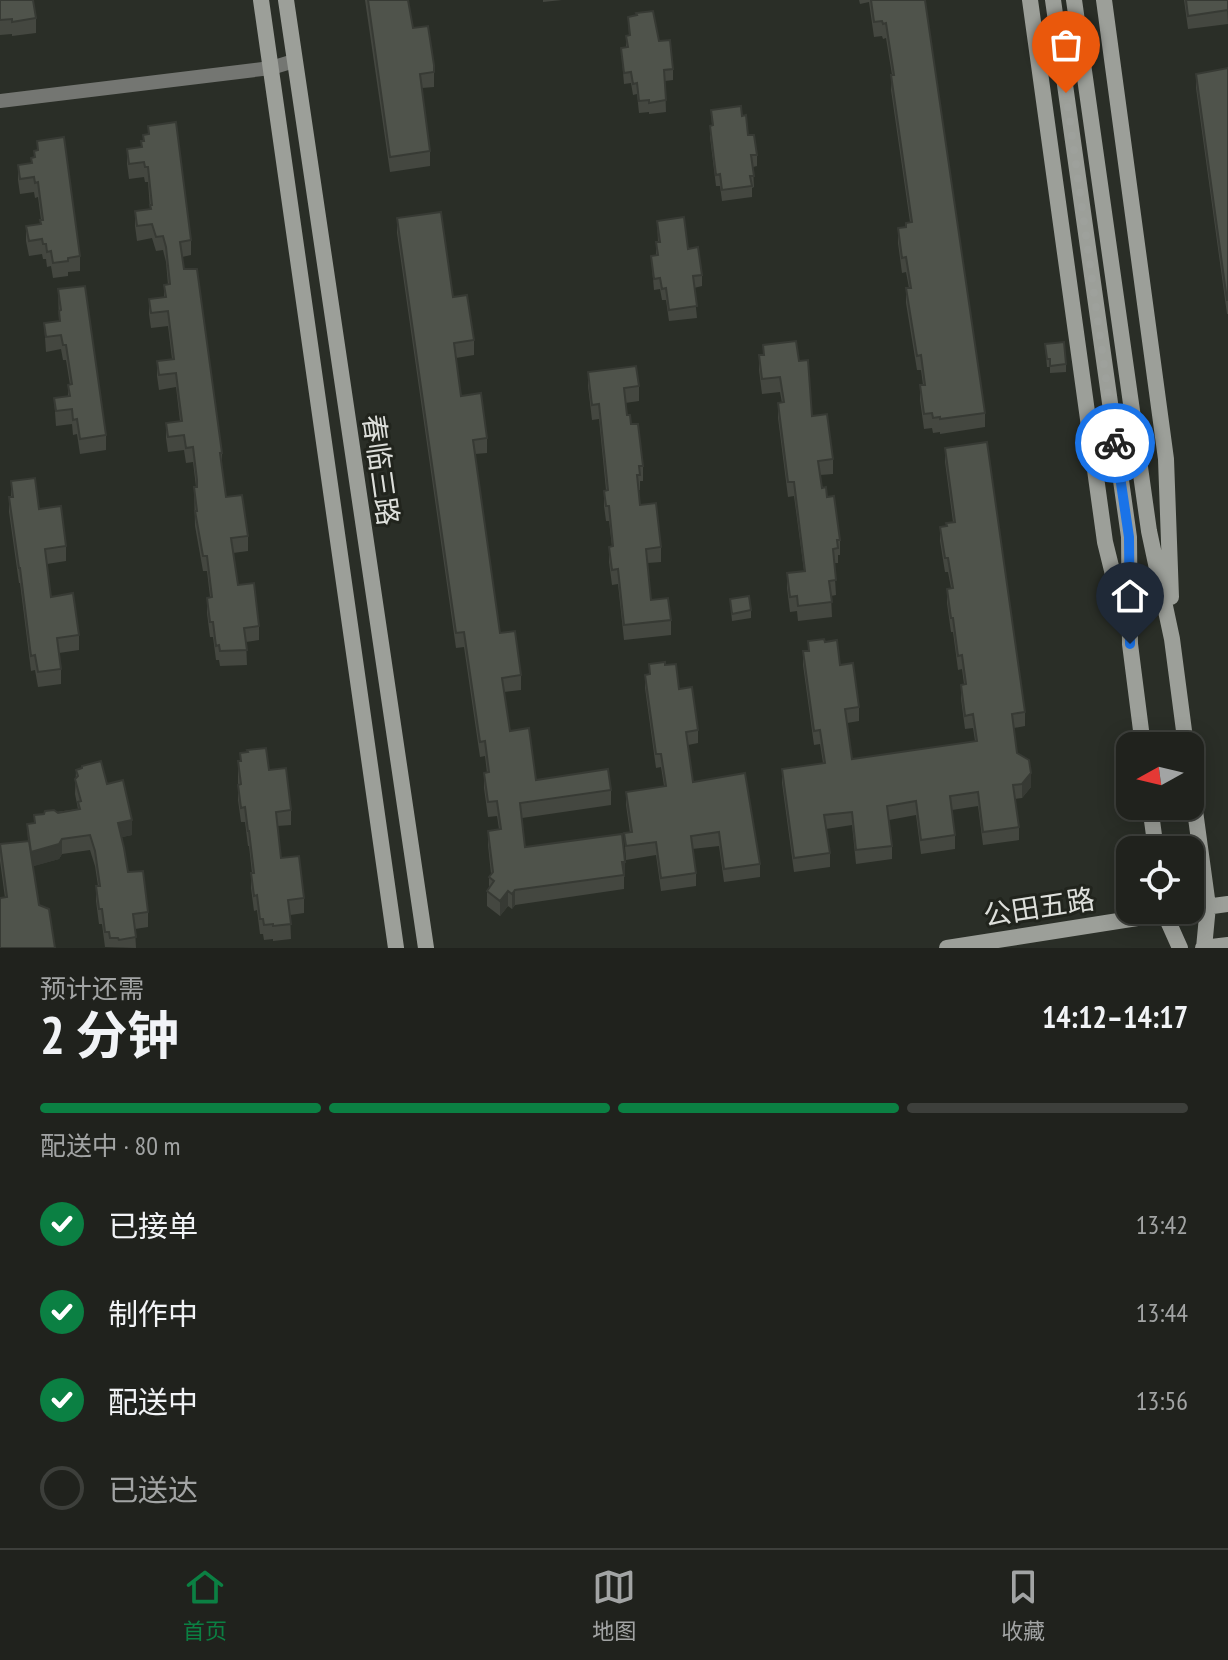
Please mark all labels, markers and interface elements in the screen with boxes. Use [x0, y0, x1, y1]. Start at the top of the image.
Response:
pin [1032, 11, 1100, 93]
icon: bag [1044, 23, 1088, 67]
courier [1075, 403, 1155, 483]
street label: 春临三路 [355, 412, 408, 528]
icon: bike [1093, 421, 1137, 465]
pin [1096, 562, 1164, 644]
icon: home [1108, 574, 1152, 618]
north arrow [1116, 732, 1204, 820]
map controls [1116, 732, 1204, 924]
button: locate [1116, 836, 1204, 924]
street label: 公田五路 [981, 879, 1097, 934]
text: 预计还需 [40, 972, 144, 1005]
text: 14:12–14:17 [1042, 997, 1188, 1036]
text: 2 分钟 [40, 1001, 180, 1068]
text: 配送中 · 80 m [40, 1129, 180, 1162]
icon: check [40, 1202, 84, 1246]
text: 已接单 [108, 1206, 198, 1245]
text: 13:42 [1136, 1208, 1188, 1241]
icon: check [40, 1290, 84, 1334]
text: 制作中 [108, 1294, 198, 1333]
text: 13:44 [1136, 1296, 1188, 1329]
icon: check [40, 1378, 84, 1422]
text: 配送中 [108, 1382, 198, 1421]
text: 13:56 [1136, 1384, 1188, 1417]
text: 已送达 [108, 1470, 198, 1509]
tab: 首页 [183, 1565, 227, 1645]
tab: 地图 [592, 1565, 636, 1645]
tab: 收藏 [1001, 1565, 1045, 1645]

